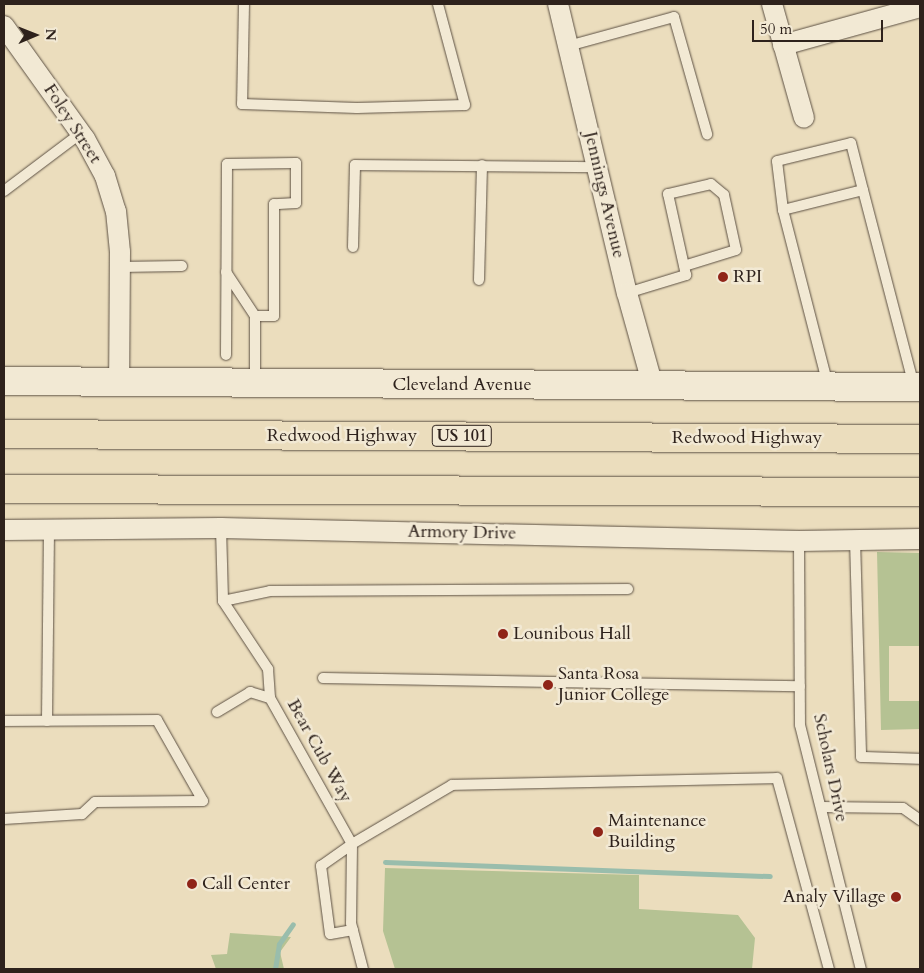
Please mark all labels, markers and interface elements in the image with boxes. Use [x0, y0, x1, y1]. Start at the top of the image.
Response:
north arrow [10, 10, 60, 60]
scale bar [754, 10, 885, 42]
text: 50 m [760, 19, 792, 39]
text: N [41, 28, 60, 41]
street label: Foley Street [38, 80, 106, 168]
street label: Jennings Avenue [579, 130, 629, 260]
place label: RPI [733, 266, 762, 288]
marker: RPI [717, 271, 729, 283]
street label: Cleveland Avenue [392, 374, 532, 396]
road number: US 101 [431, 422, 493, 450]
street label: Redwood Highway [267, 425, 417, 447]
street label: Redwood Highway [672, 427, 822, 449]
street label: Armory Drive [407, 521, 517, 545]
place label: Lounibous Hall [513, 623, 631, 645]
marker: Lounibous Hall [497, 628, 509, 640]
place label: Santa Rosa Junior College [558, 664, 669, 706]
marker: Santa Rosa Junior College [542, 679, 554, 691]
street label: Bear Cub Way [282, 696, 356, 806]
street label: Scholars Drive [808, 712, 852, 824]
place label: Maintenance Building [608, 811, 707, 854]
marker: Maintenance Building [592, 826, 604, 838]
place label: Call Center [202, 873, 290, 895]
marker: Call Center [186, 878, 198, 890]
place label: Analy Village [783, 886, 886, 908]
marker: Analy Village [890, 891, 902, 903]

